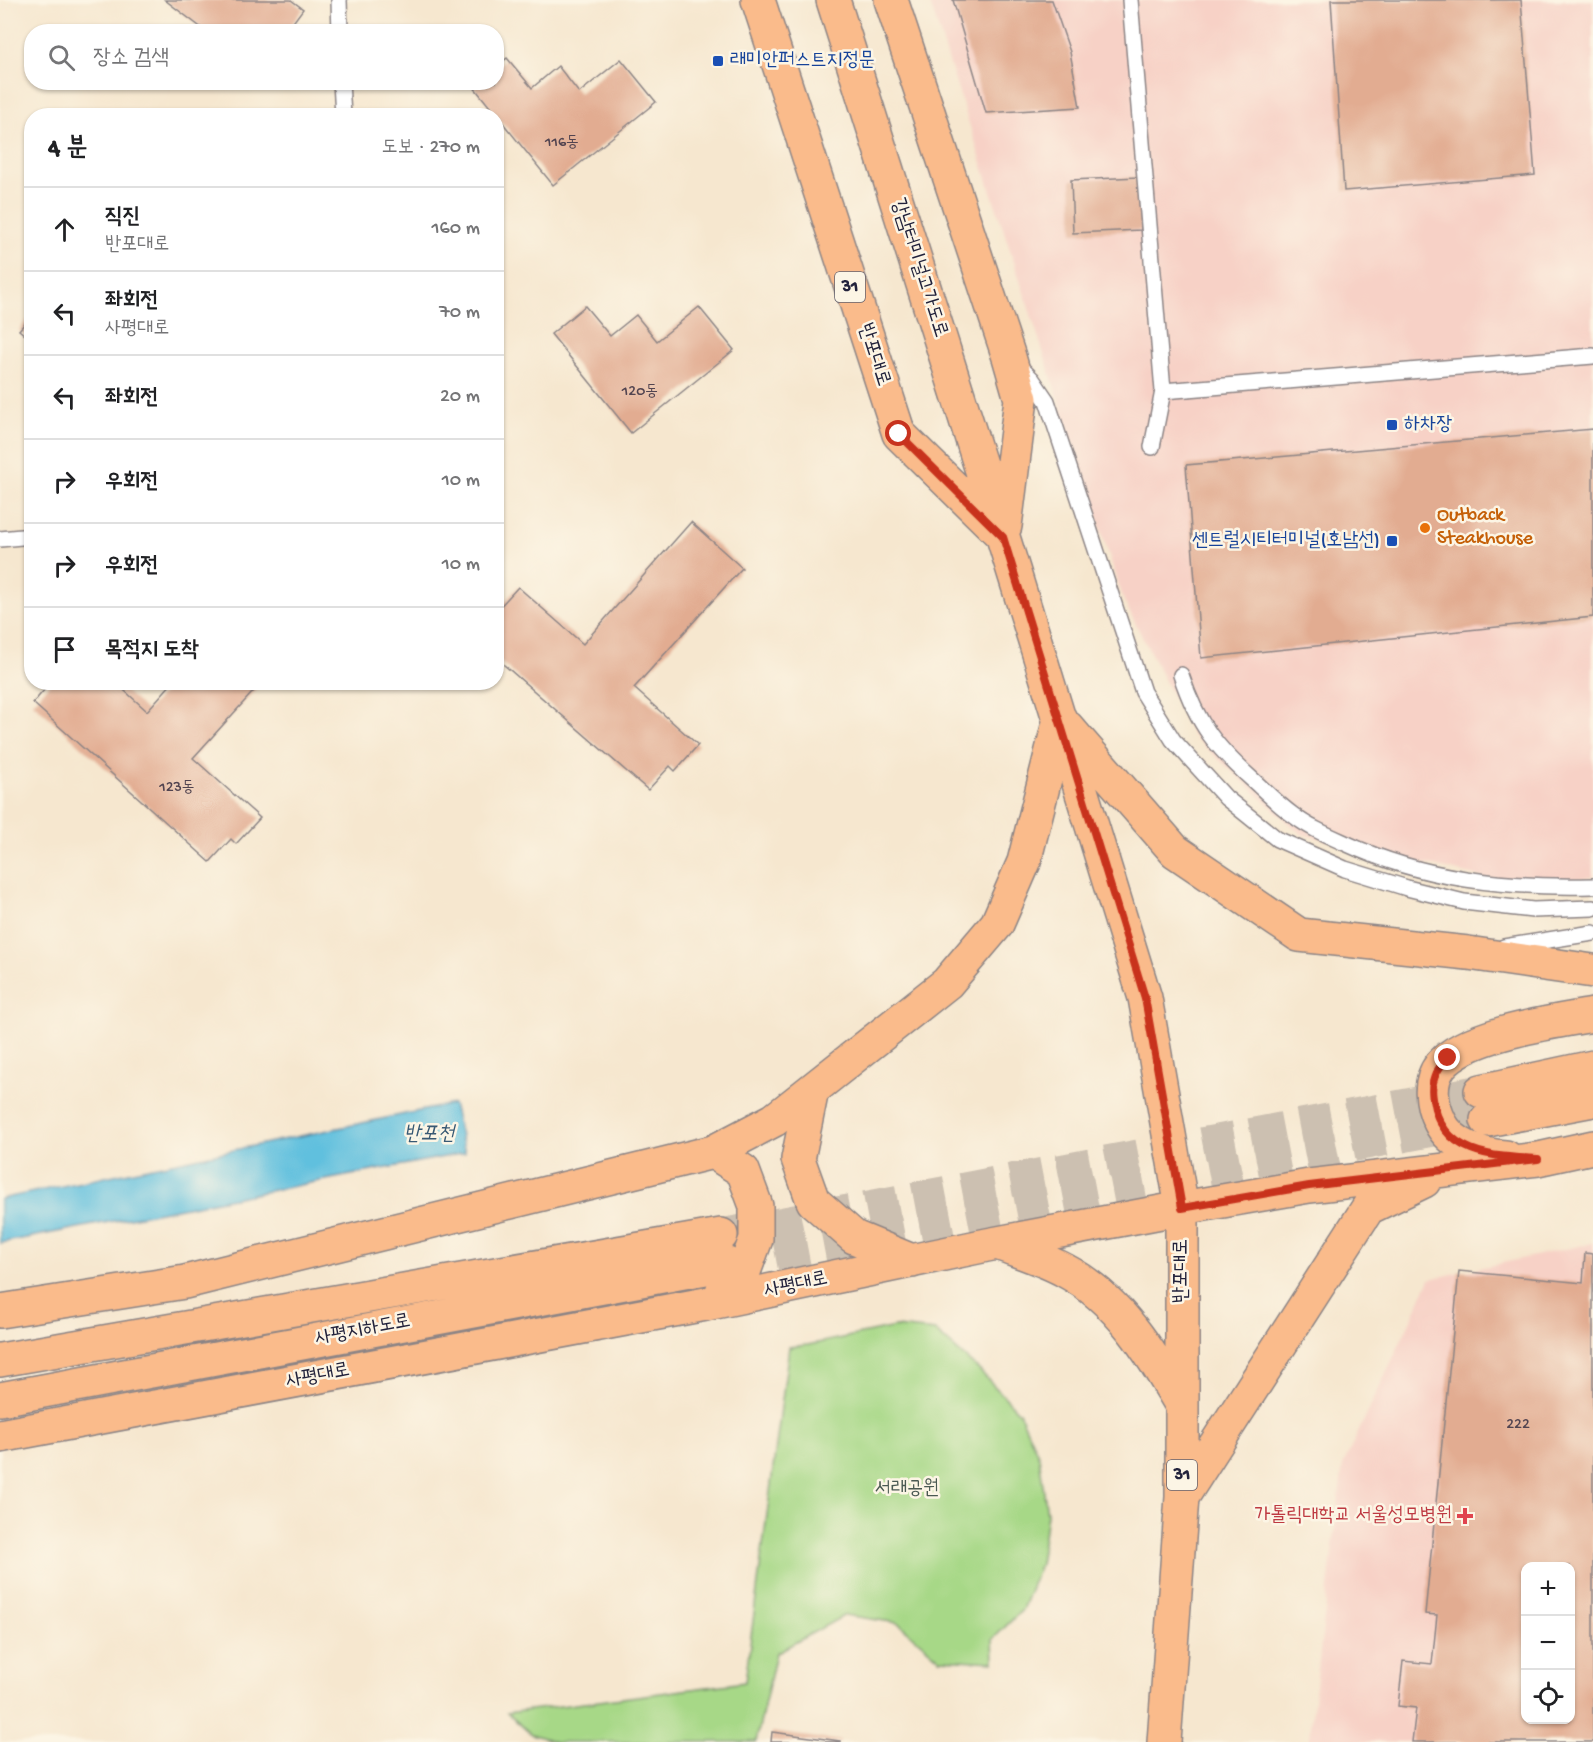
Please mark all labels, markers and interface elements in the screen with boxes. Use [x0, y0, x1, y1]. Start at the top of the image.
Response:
search box [24, 24, 504, 90]
icon: search [45, 41, 78, 74]
text: 장소 검색 [93, 46, 169, 72]
place label: 래미안퍼스트지정문 [730, 50, 875, 73]
marker: 래미안퍼스트지정문 [711, 54, 725, 68]
text: 4 분 [48, 134, 87, 165]
house number: 116동 [544, 134, 579, 153]
text: 도보 · 270 m [382, 137, 480, 160]
street label: 강남터미널고가도로 [885, 196, 951, 340]
text: 직진 [105, 205, 140, 231]
icon: ahead [48, 213, 81, 246]
text: 160 m [431, 218, 480, 241]
text: 반포대로 [105, 234, 169, 257]
road number: 31 [835, 272, 865, 302]
text: 좌회전 [105, 289, 158, 315]
icon: left [48, 297, 81, 330]
text: 70 m [439, 302, 480, 325]
text: 사평대로 [105, 318, 169, 341]
street label: 반포대로 [852, 321, 894, 389]
icon: left [48, 381, 81, 414]
house number: 120동 [621, 383, 658, 402]
text: 좌회전 [105, 386, 158, 412]
text: 20 m [440, 386, 480, 409]
place label: 하차장 [1404, 414, 1452, 437]
marker: 하차장 [1385, 418, 1399, 432]
route start [885, 420, 911, 446]
icon: right [48, 465, 81, 498]
text: 우회전 [105, 470, 158, 496]
text: 10 m [442, 470, 480, 493]
place label: Outback Steakhouse [1437, 505, 1534, 551]
marker: Outback Steakhouse [1418, 521, 1432, 535]
place label: 센트럴시티터미널(호남선) [1192, 530, 1380, 553]
marker: 센트럴시티터미널(호남선) [1385, 534, 1399, 548]
icon: right [48, 549, 81, 582]
text: 우회전 [105, 554, 158, 580]
text: 10 m [442, 554, 480, 577]
icon: arrive [48, 633, 81, 666]
text: 목적지 도착 [105, 638, 199, 664]
house number: 123동 [158, 779, 195, 798]
route end [1434, 1044, 1460, 1070]
water label: 반포천 [404, 1123, 456, 1148]
street label: 반포대로 [1171, 1239, 1194, 1303]
street label: 사평대로 [762, 1268, 830, 1304]
street label: 사평지하도로 [313, 1310, 413, 1352]
street label: 사평대로 [284, 1360, 352, 1394]
house number: 222 [1506, 1416, 1530, 1435]
road number: 31 [1167, 1460, 1197, 1490]
park label: 서래공원 [875, 1478, 939, 1501]
place label: 가톨릭대학교 서울성모병원 [1254, 1504, 1452, 1528]
marker: 가톨릭대학교 서울성모병원 [1456, 1507, 1474, 1525]
map controls [1521, 1562, 1575, 1724]
button: + [1521, 1562, 1575, 1616]
button: − [1521, 1616, 1575, 1670]
button: locate [1521, 1670, 1575, 1724]

